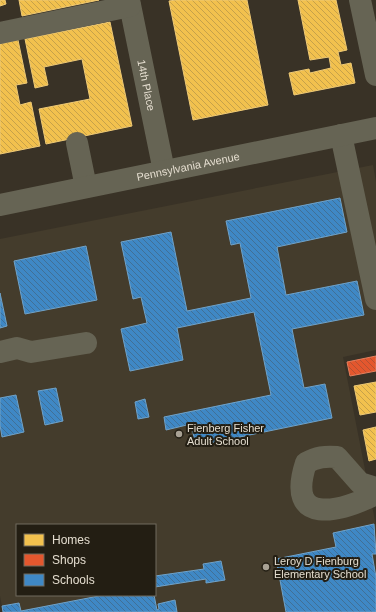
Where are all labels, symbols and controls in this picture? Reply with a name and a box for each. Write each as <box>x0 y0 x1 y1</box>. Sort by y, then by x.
street label: 14th Place <box>135 59 158 112</box>
street label: Pennsylvania Avenue <box>135 150 241 183</box>
place label: Fienberg Fisher Adult School <box>187 422 264 447</box>
marker: Fienberg Fisher Adult School <box>174 429 184 439</box>
legend <box>16 524 156 596</box>
text: Homes <box>52 533 90 547</box>
text: Shops <box>52 553 86 567</box>
place label: Leroy D Fienburg Elementary School <box>274 555 366 580</box>
marker: Leroy D Fienburg Elementary School <box>261 562 271 572</box>
text: Schools <box>52 573 95 587</box>

